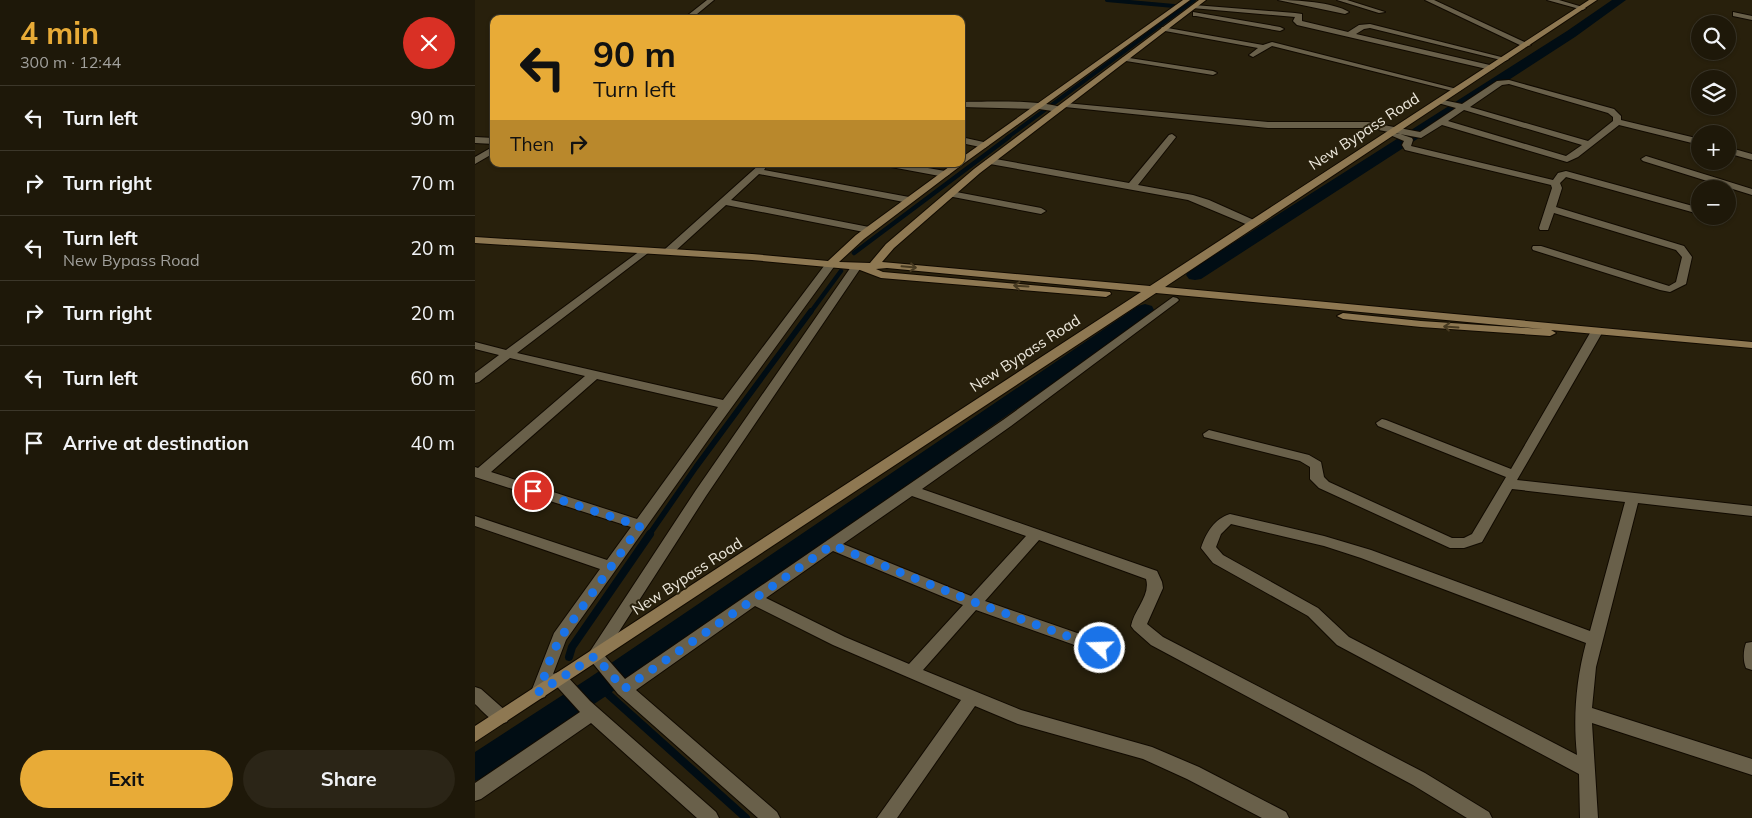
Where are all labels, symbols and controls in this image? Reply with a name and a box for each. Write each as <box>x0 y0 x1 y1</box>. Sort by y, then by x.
text: 4 min <box>20 14 99 52</box>
map controls <box>1691 15 1736 225</box>
button: search <box>1691 15 1736 60</box>
button: close <box>403 17 455 69</box>
text: 90 m <box>593 32 676 76</box>
icon: left <box>510 35 575 100</box>
text: 300 m · 12:44 <box>20 52 121 72</box>
button: layers <box>1691 70 1736 115</box>
text: Turn left <box>593 75 676 103</box>
street label: New Bypass Road <box>1305 88 1423 174</box>
icon: left <box>20 104 48 132</box>
text: Turn left <box>63 106 138 130</box>
text: 90 m <box>411 106 455 130</box>
button: + <box>1691 125 1736 170</box>
icon: right <box>564 130 592 158</box>
text: Then <box>510 132 554 156</box>
icon: right <box>20 169 48 197</box>
text: Turn right <box>63 171 152 195</box>
text: 70 m <box>411 171 455 195</box>
button: − <box>1691 180 1736 225</box>
text: Turn left <box>63 226 138 250</box>
icon: left <box>20 234 48 262</box>
text: 20 m <box>411 236 455 260</box>
text: New Bypass Road <box>63 250 199 270</box>
one-way arrow <box>901 262 917 271</box>
one-way arrow <box>1014 281 1030 291</box>
icon: right <box>20 299 48 327</box>
text: Turn right <box>63 301 152 325</box>
text: 20 m <box>411 301 455 325</box>
street label: New Bypass Road <box>966 310 1084 396</box>
one-way arrow <box>1443 322 1459 331</box>
icon: left <box>20 364 48 392</box>
text: Turn left <box>63 366 138 390</box>
text: 60 m <box>411 366 455 390</box>
icon: arrive <box>20 429 48 457</box>
text: Arrive at destination <box>63 431 249 455</box>
text: 40 m <box>411 431 455 455</box>
pin <box>512 470 554 512</box>
icon: arrive <box>519 477 547 505</box>
street label: New Bypass Road <box>628 533 746 619</box>
position arrow <box>1073 621 1125 673</box>
button: Exit <box>20 750 233 808</box>
button: Share <box>243 750 455 808</box>

